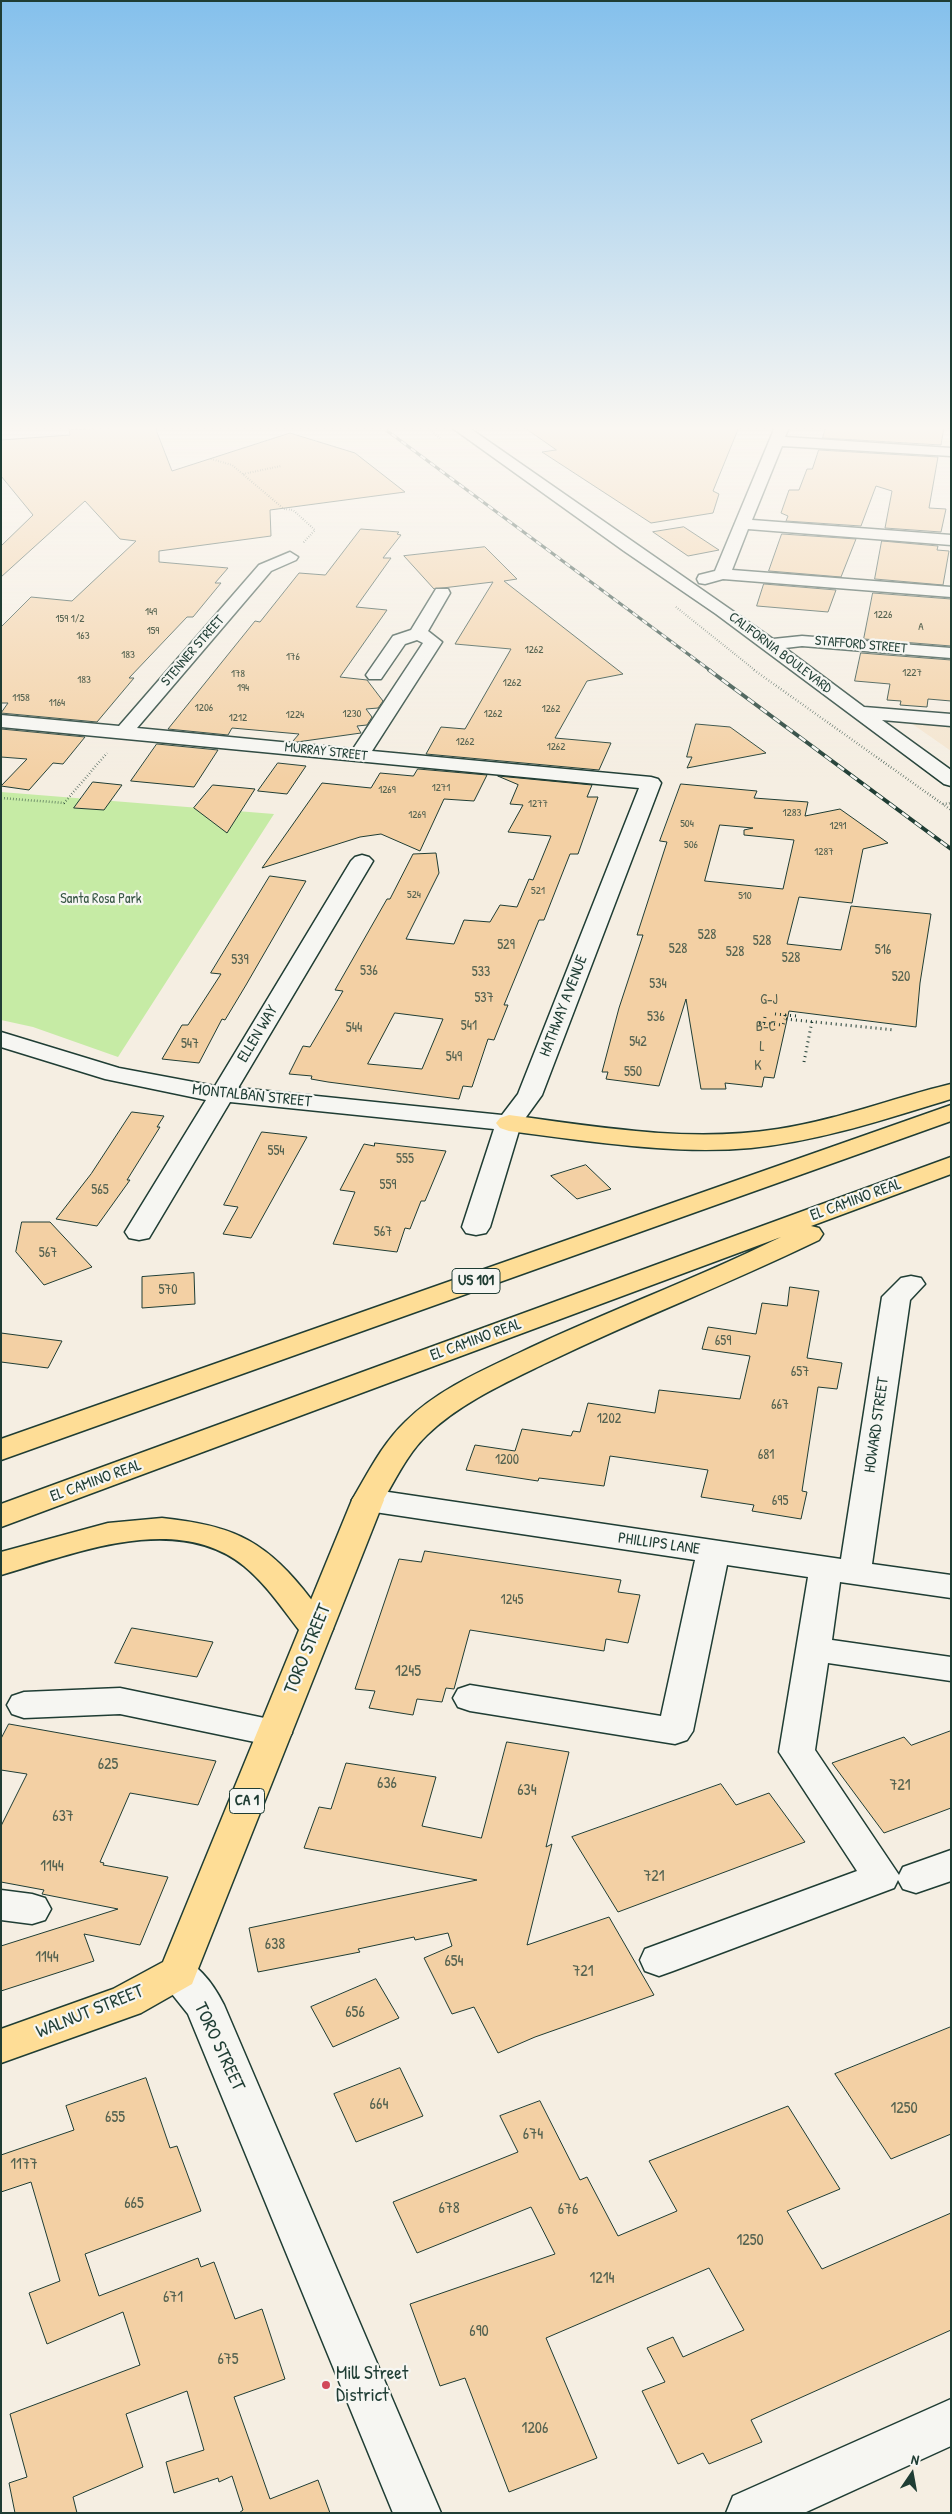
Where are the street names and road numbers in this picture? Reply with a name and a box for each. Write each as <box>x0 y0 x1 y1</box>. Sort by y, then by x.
street label: CALIFORNIA BOULEVARD <box>725 609 835 697</box>
street label: STENNER STREET <box>158 612 228 690</box>
street label: STAFFORD STREET <box>814 633 908 657</box>
street label: MURRAY STREET <box>284 739 368 765</box>
street label: HATHWAY AVENUE <box>536 953 592 1059</box>
street label: ELLEN WAY <box>234 1002 282 1066</box>
street label: MONTALBAN STREET <box>191 1080 313 1112</box>
street label: EL CAMINO REAL <box>808 1175 904 1225</box>
road number: US 101 <box>452 1268 500 1294</box>
street label: EL CAMINO REAL <box>428 1315 524 1365</box>
street label: HOWARD STREET <box>861 1376 893 1474</box>
street label: EL CAMINO REAL <box>48 1456 144 1506</box>
street label: PHILLIPS LANE <box>617 1529 701 1559</box>
street label: TORO STREET <box>280 1601 336 1697</box>
road number: CA 1 <box>230 1788 264 1814</box>
street label: WALNUT STREET <box>33 1980 147 2044</box>
street label: TORO STREET <box>189 1999 249 2095</box>

